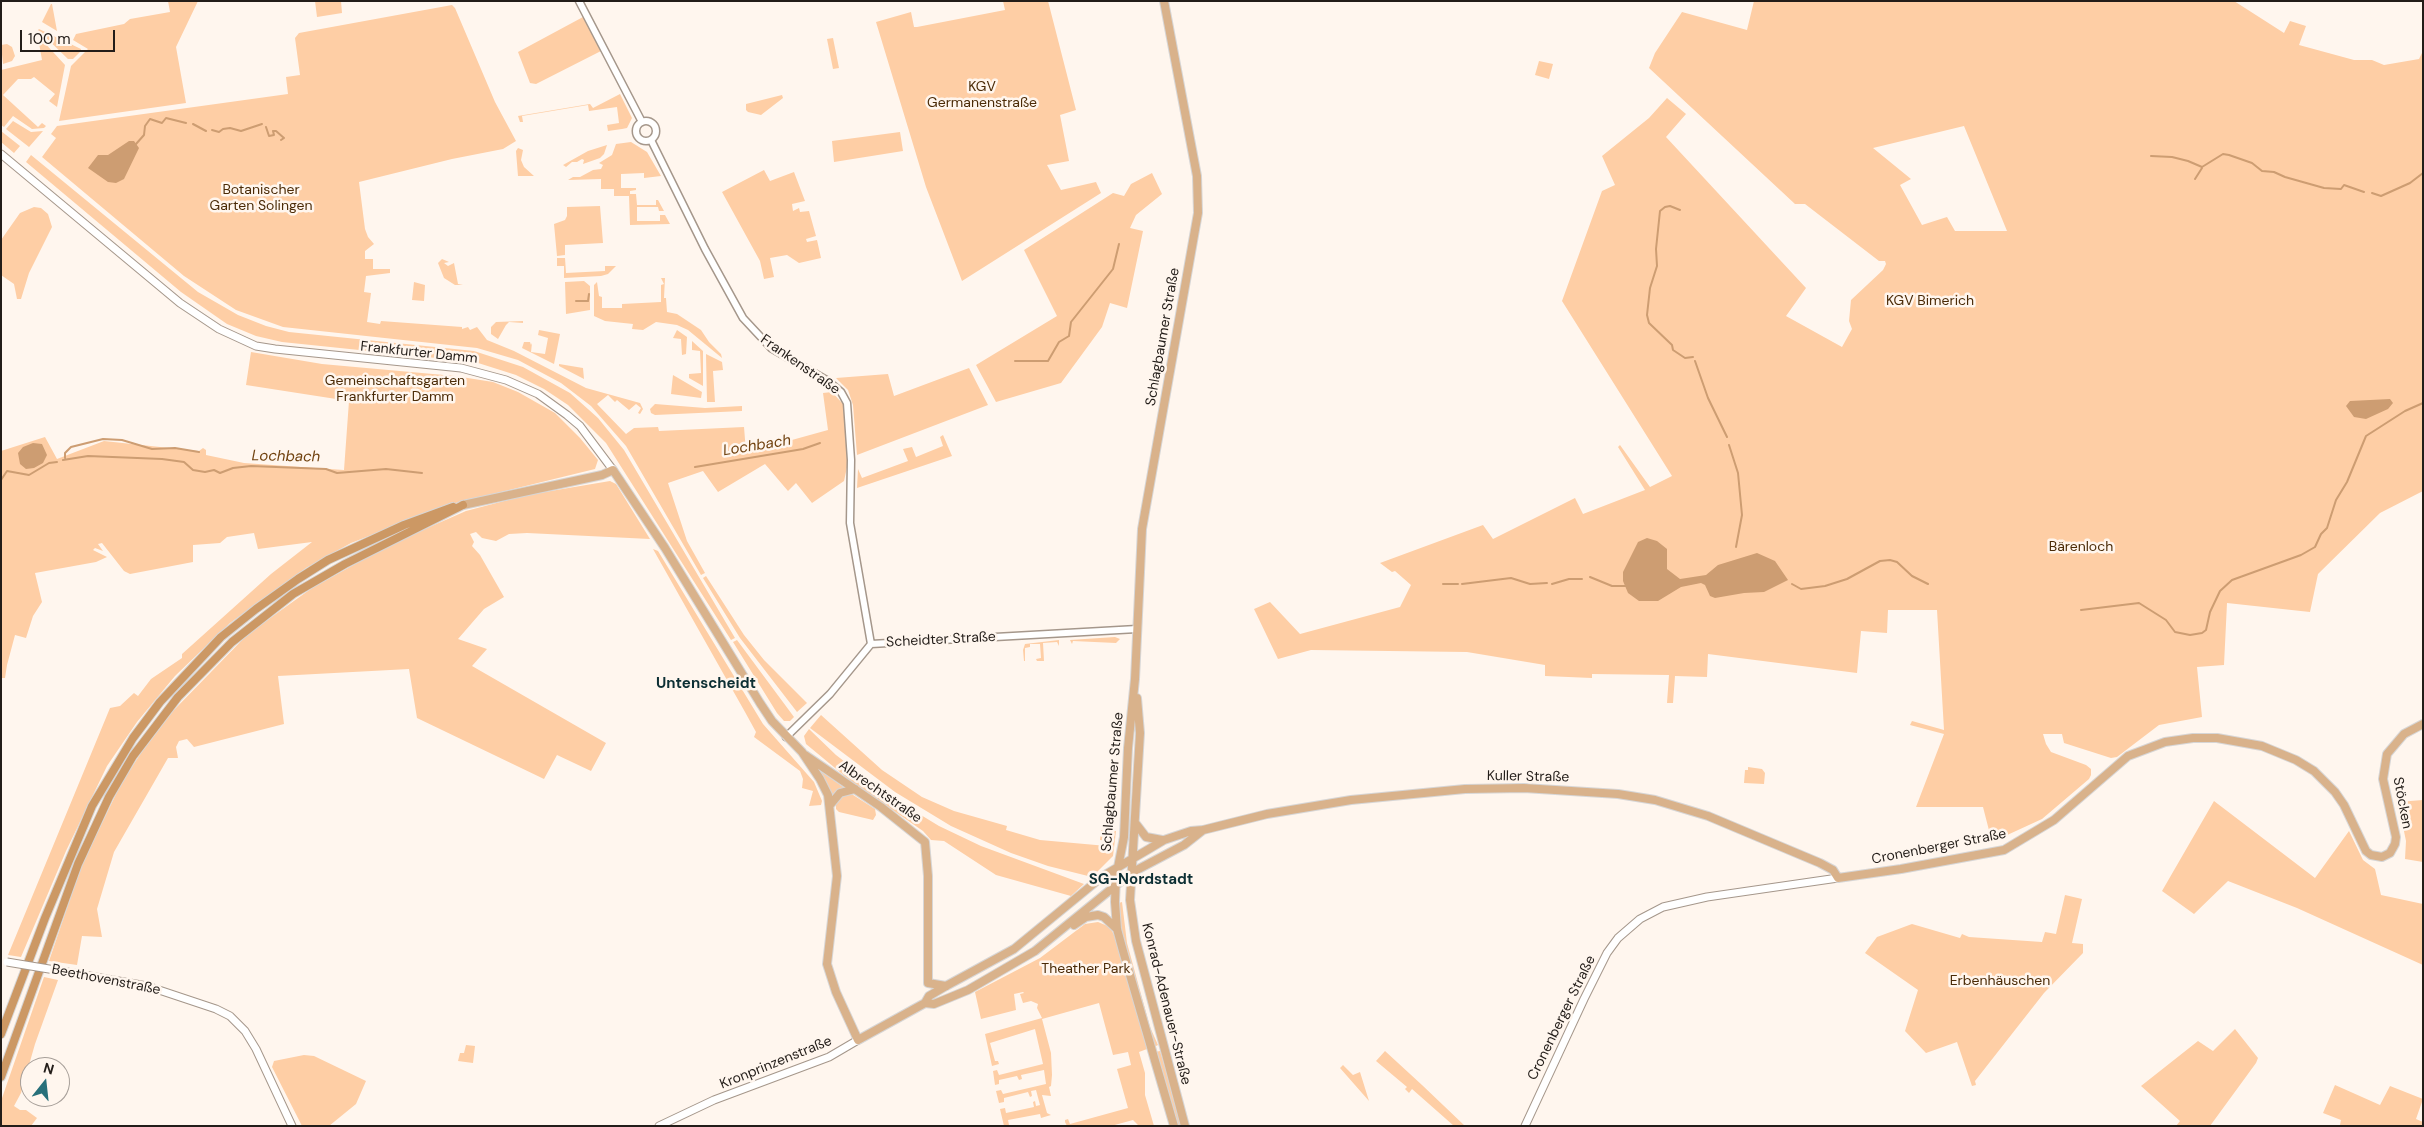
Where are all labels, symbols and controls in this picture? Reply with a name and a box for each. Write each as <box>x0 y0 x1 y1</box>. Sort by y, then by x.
scale bar <box>22 20 118 52</box>
text: 100 m <box>28 29 71 49</box>
park label: KGV Germanenstraße <box>927 79 1037 111</box>
park label: Botanischer Garten Solingen <box>210 182 312 214</box>
street label: Schlagbaumer Straße <box>1143 267 1183 407</box>
park label: KGV Bimerich <box>1886 293 1974 309</box>
street label: Frankenstraße <box>757 331 843 399</box>
street label: Frankfurter Damm <box>360 338 478 368</box>
park label: Gemeinschaftsgarten Frankfurter Damm <box>325 373 465 406</box>
water label: Lochbach <box>722 432 792 460</box>
water label: Lochbach <box>252 447 320 467</box>
park label: Bärenloch <box>2049 539 2113 555</box>
street label: Scheidter Straße <box>886 629 996 651</box>
district label: Untenscheidt <box>656 675 756 693</box>
street label: Schlagbaumer Straße <box>1099 712 1127 852</box>
street label: Albrechtstraße <box>835 757 925 827</box>
street label: Kuller Straße <box>1487 768 1569 786</box>
street label: Stöcken <box>2389 776 2415 830</box>
street label: Cronenberger Straße <box>1870 826 2008 868</box>
district label: SG-Nordstadt <box>1089 871 1193 889</box>
street label: Konrad-Adenauer-Straße <box>1138 921 1194 1087</box>
street label: Cronenberger Straße <box>1524 953 1600 1083</box>
street label: Beethovenstraße <box>50 961 162 999</box>
park label: Theather Park <box>1041 961 1131 977</box>
park label: Erbenhäuschen <box>1950 973 2050 989</box>
street label: Kronprinzenstraße <box>718 1033 834 1093</box>
north arrow <box>20 1057 70 1107</box>
text: N <box>41 1058 56 1079</box>

